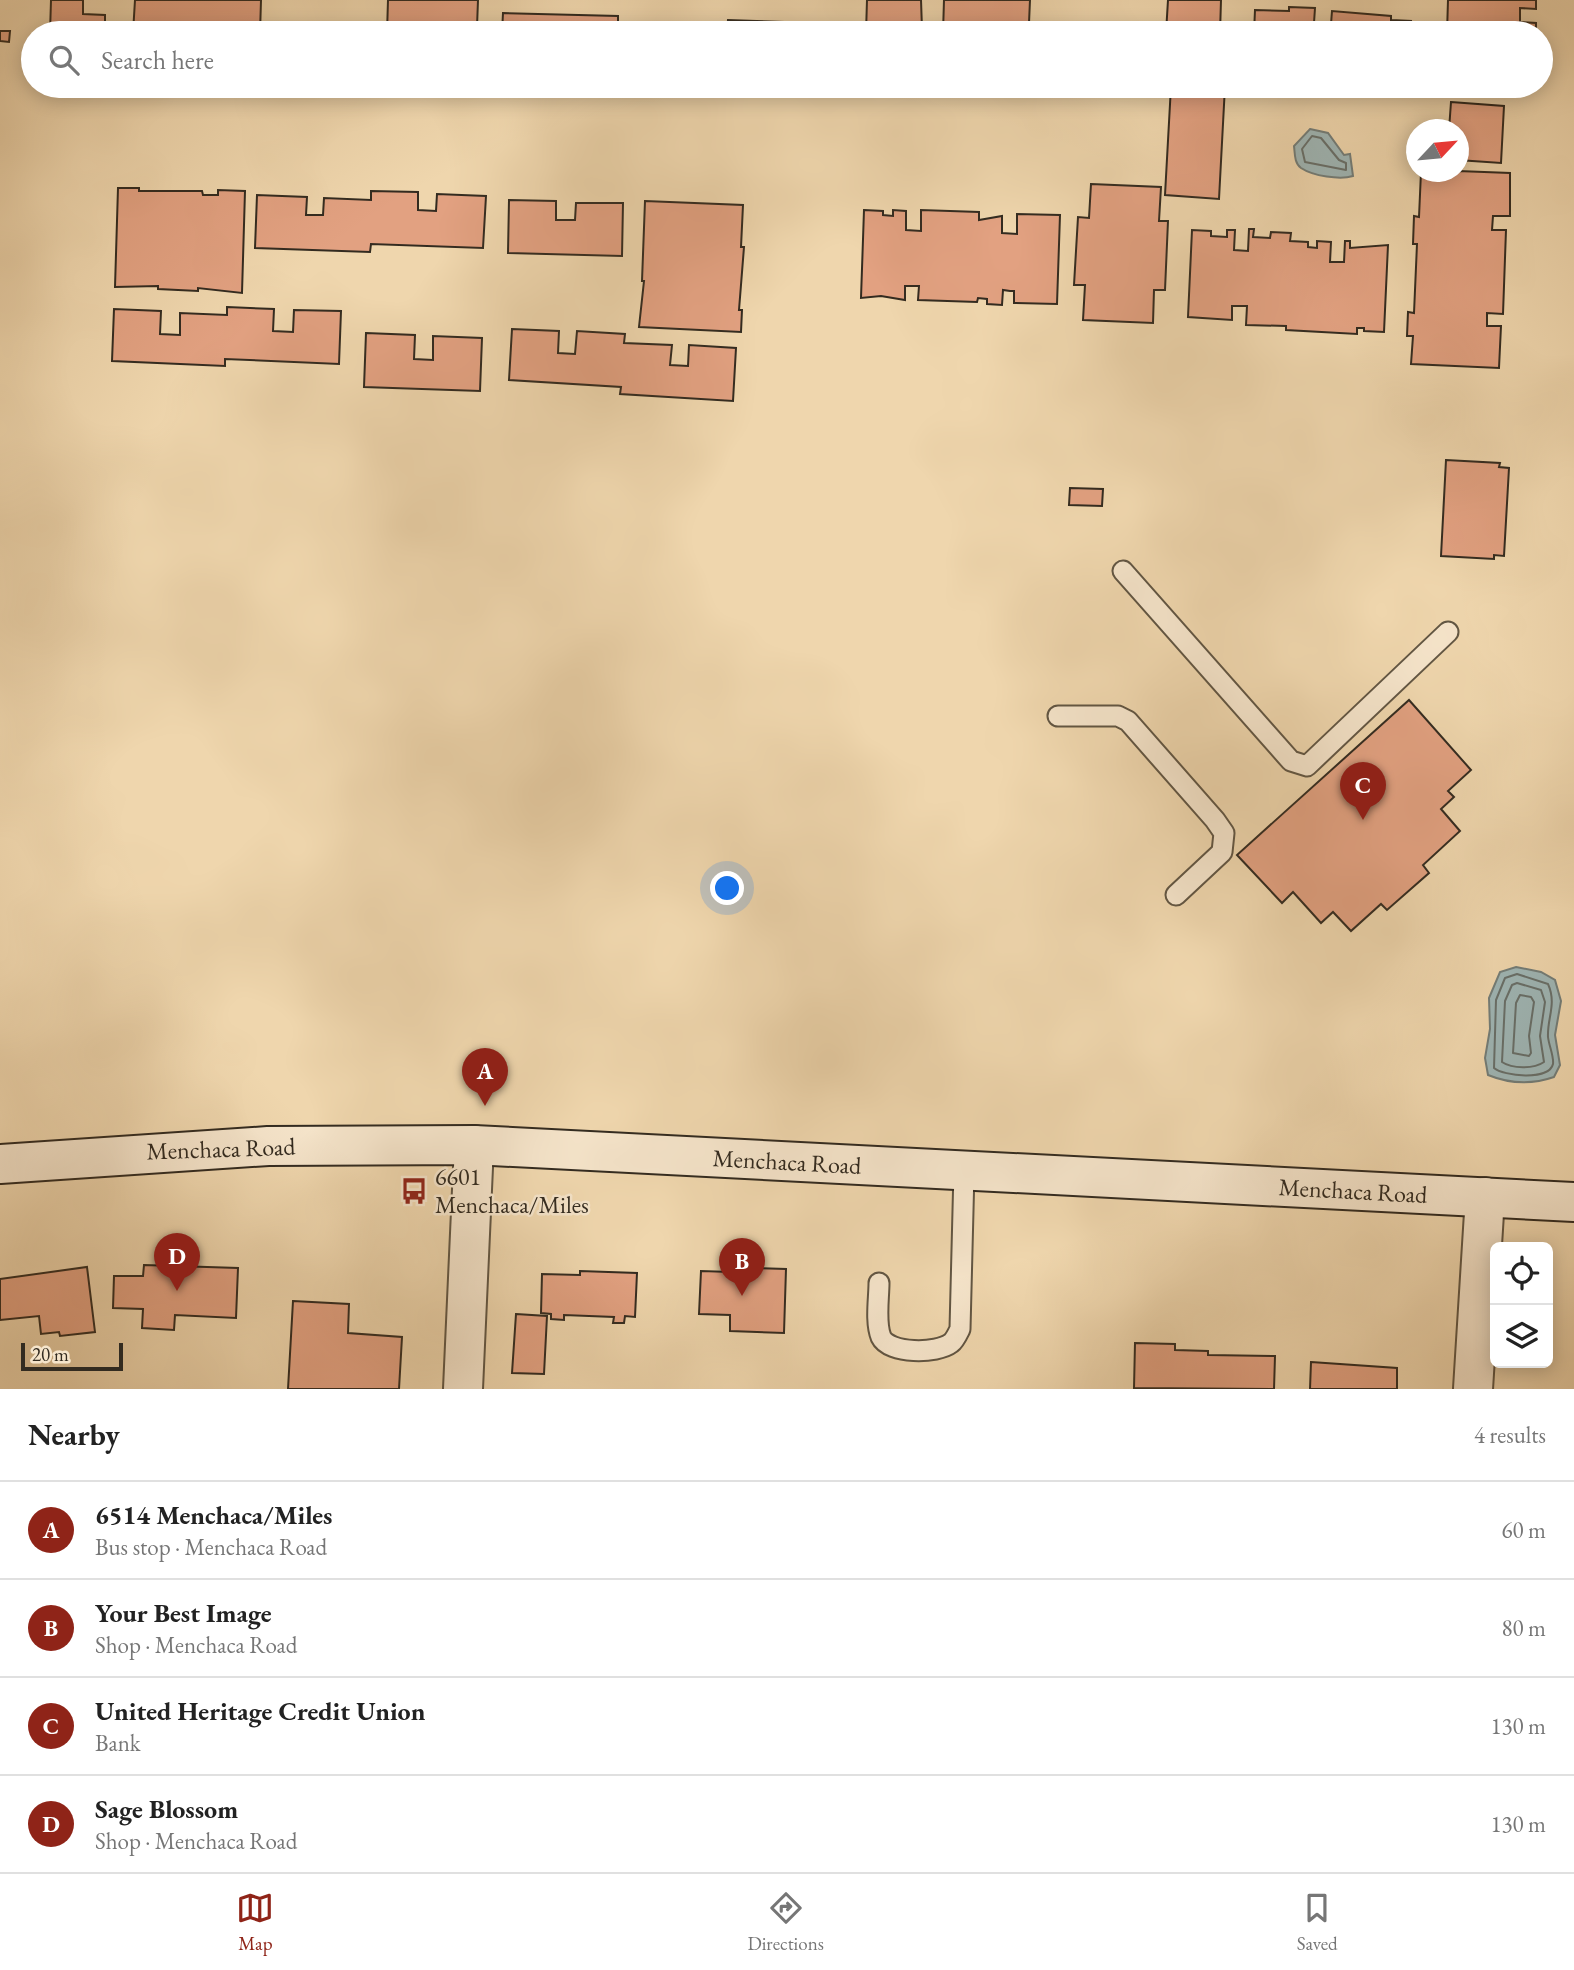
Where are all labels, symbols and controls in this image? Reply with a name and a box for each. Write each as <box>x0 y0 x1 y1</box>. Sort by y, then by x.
search box <box>21 21 1553 98</box>
icon: search <box>45 41 83 79</box>
text: Search here <box>101 43 214 77</box>
north arrow <box>1406 119 1469 182</box>
pin: C <box>1340 762 1386 820</box>
your location <box>710 871 744 905</box>
pin: A <box>462 1048 508 1106</box>
street label: Menchaca Road <box>146 1130 297 1167</box>
street label: Menchaca Road <box>712 1142 863 1181</box>
place label: 6601 Menchaca/Miles <box>435 1161 589 1220</box>
street label: Menchaca Road <box>1278 1171 1429 1210</box>
bus stop icon: 6601 Menchaca/Miles <box>399 1176 429 1206</box>
pin: D <box>154 1233 200 1291</box>
pin: B <box>719 1238 765 1296</box>
map controls <box>1490 1242 1553 1368</box>
button: locate <box>1490 1242 1553 1305</box>
button: layers <box>1490 1305 1553 1368</box>
scale bar <box>21 1340 122 1372</box>
text: 20 m <box>32 1342 69 1367</box>
text: Nearby <box>28 1415 120 1454</box>
text: 4 results <box>1474 1420 1546 1450</box>
text: 6514 Menchaca/Miles <box>95 1498 332 1532</box>
text: A <box>43 1515 59 1545</box>
text: 60 m <box>1501 1515 1546 1545</box>
text: Bus stop · Menchaca Road <box>95 1532 327 1562</box>
text: Your Best Image <box>95 1596 272 1630</box>
text: B <box>44 1613 58 1643</box>
text: 80 m <box>1501 1613 1546 1643</box>
text: Shop · Menchaca Road <box>95 1630 297 1660</box>
text: United Heritage Credit Union <box>95 1694 425 1728</box>
text: C <box>43 1711 59 1741</box>
text: 130 m <box>1490 1711 1546 1741</box>
text: Bank <box>95 1728 141 1758</box>
text: Sage Blossom <box>95 1792 238 1826</box>
text: D <box>42 1809 60 1839</box>
text: 130 m <box>1490 1809 1546 1839</box>
text: Shop · Menchaca Road <box>95 1826 297 1856</box>
tab: Map <box>236 1889 274 1956</box>
tab: Directions <box>747 1889 824 1956</box>
tab: Saved <box>1297 1889 1338 1956</box>

